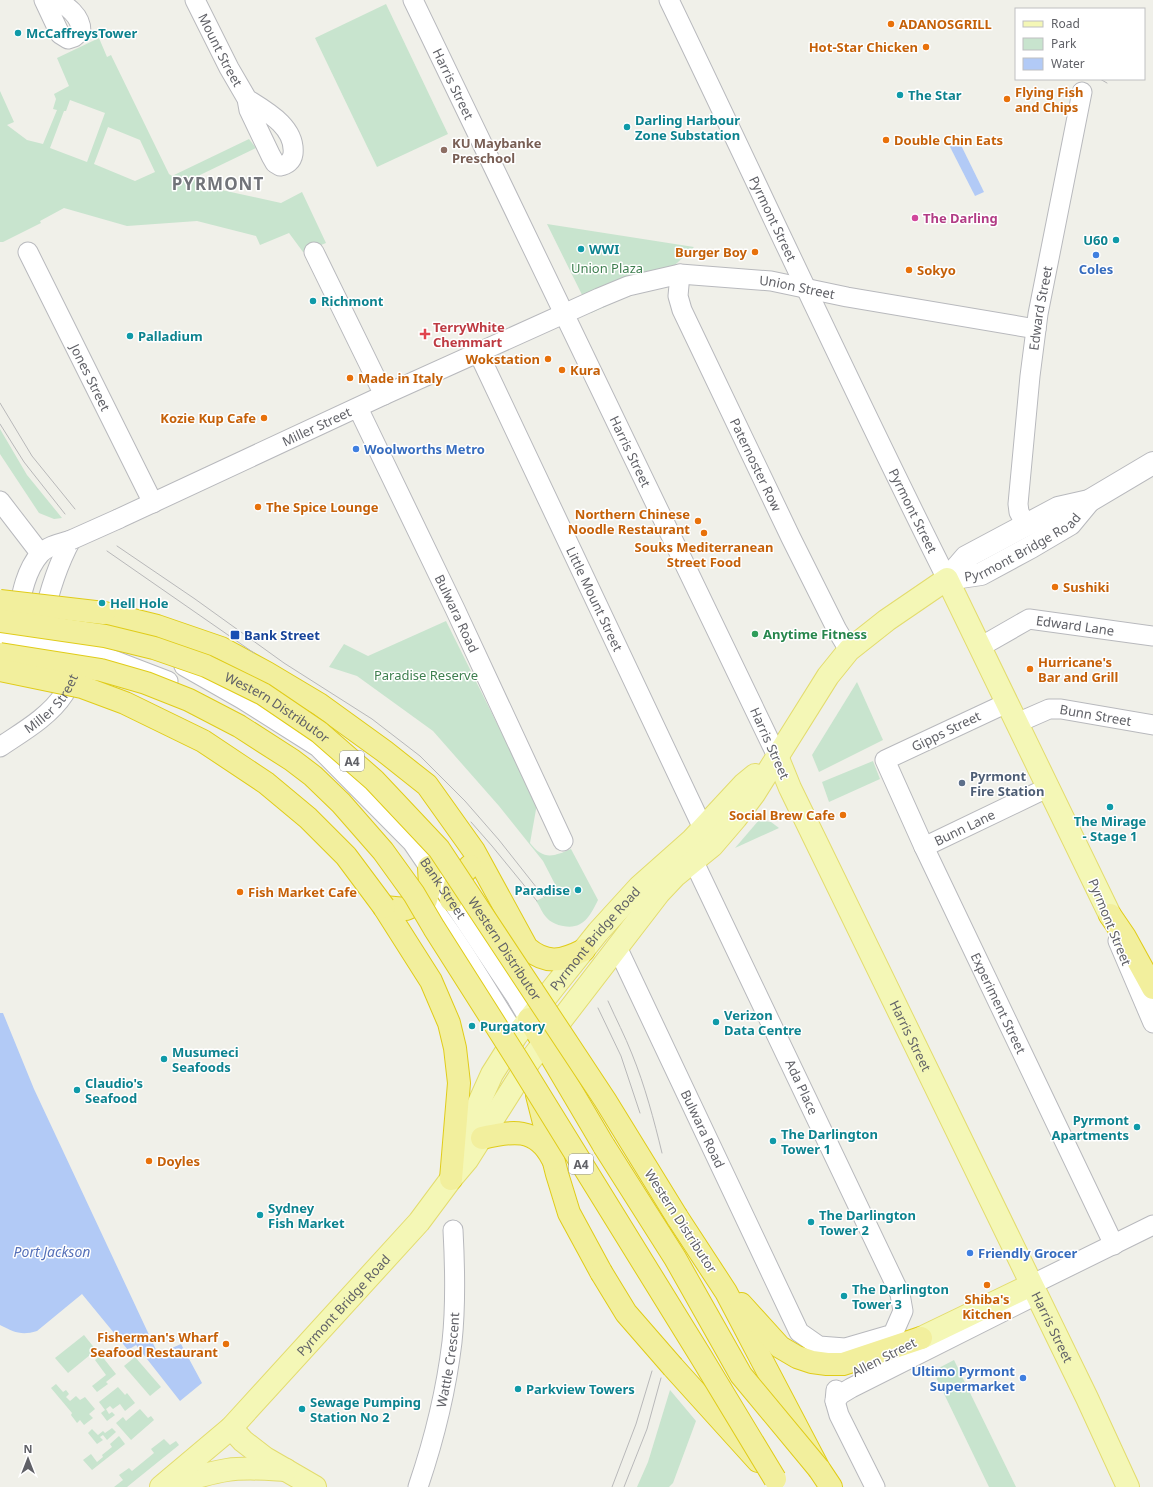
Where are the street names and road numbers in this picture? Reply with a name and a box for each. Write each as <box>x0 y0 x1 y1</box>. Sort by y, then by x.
street label: Mount Street <box>194 10 247 90</box>
street label: Harris Street <box>429 45 478 123</box>
street label: Pyrmont Street <box>745 173 801 264</box>
street label: Edward Street <box>1024 264 1056 352</box>
street label: Union Street <box>759 271 837 303</box>
street label: Jones Street <box>65 339 115 414</box>
street label: Miller Street <box>279 402 354 450</box>
street label: Harris Street <box>606 413 655 490</box>
street label: Paternoster Row <box>726 415 786 515</box>
street label: Pyrmont Street <box>885 465 942 556</box>
street label: Pyrmont Bridge Road <box>963 509 1085 585</box>
street label: Little Mount Street <box>562 544 627 654</box>
street label: Bulwara Road <box>431 571 483 655</box>
street label: Edward Lane <box>1035 611 1115 640</box>
street label: Western Distributor <box>222 668 334 747</box>
street label: Miller Street <box>20 671 82 737</box>
street label: Bunn Street <box>1058 700 1133 730</box>
street label: Harris Street <box>746 704 794 782</box>
street label: Gipps Street <box>908 706 984 755</box>
road number: A4 <box>340 751 364 771</box>
street label: Bunn Lane <box>931 805 998 850</box>
street label: Bank Street <box>416 854 471 923</box>
street label: Pyrmont Street <box>1084 876 1136 968</box>
street label: Pyrmont Bridge Road <box>546 883 644 994</box>
street label: Western Distributor <box>464 893 546 1005</box>
street label: Experiment Street <box>967 950 1031 1057</box>
street label: Harris Street <box>886 997 936 1074</box>
street label: Ada Place <box>781 1056 823 1118</box>
street label: Bulwara Road <box>677 1087 729 1171</box>
road number: A4 <box>569 1154 593 1174</box>
street label: Western Distributor <box>641 1166 722 1277</box>
street label: Pyrmont Bridge Road <box>292 1251 394 1360</box>
street label: Harris Street <box>1027 1288 1077 1366</box>
street label: Wattle Crescent <box>432 1312 463 1409</box>
street label: Allen Street <box>849 1333 920 1381</box>

